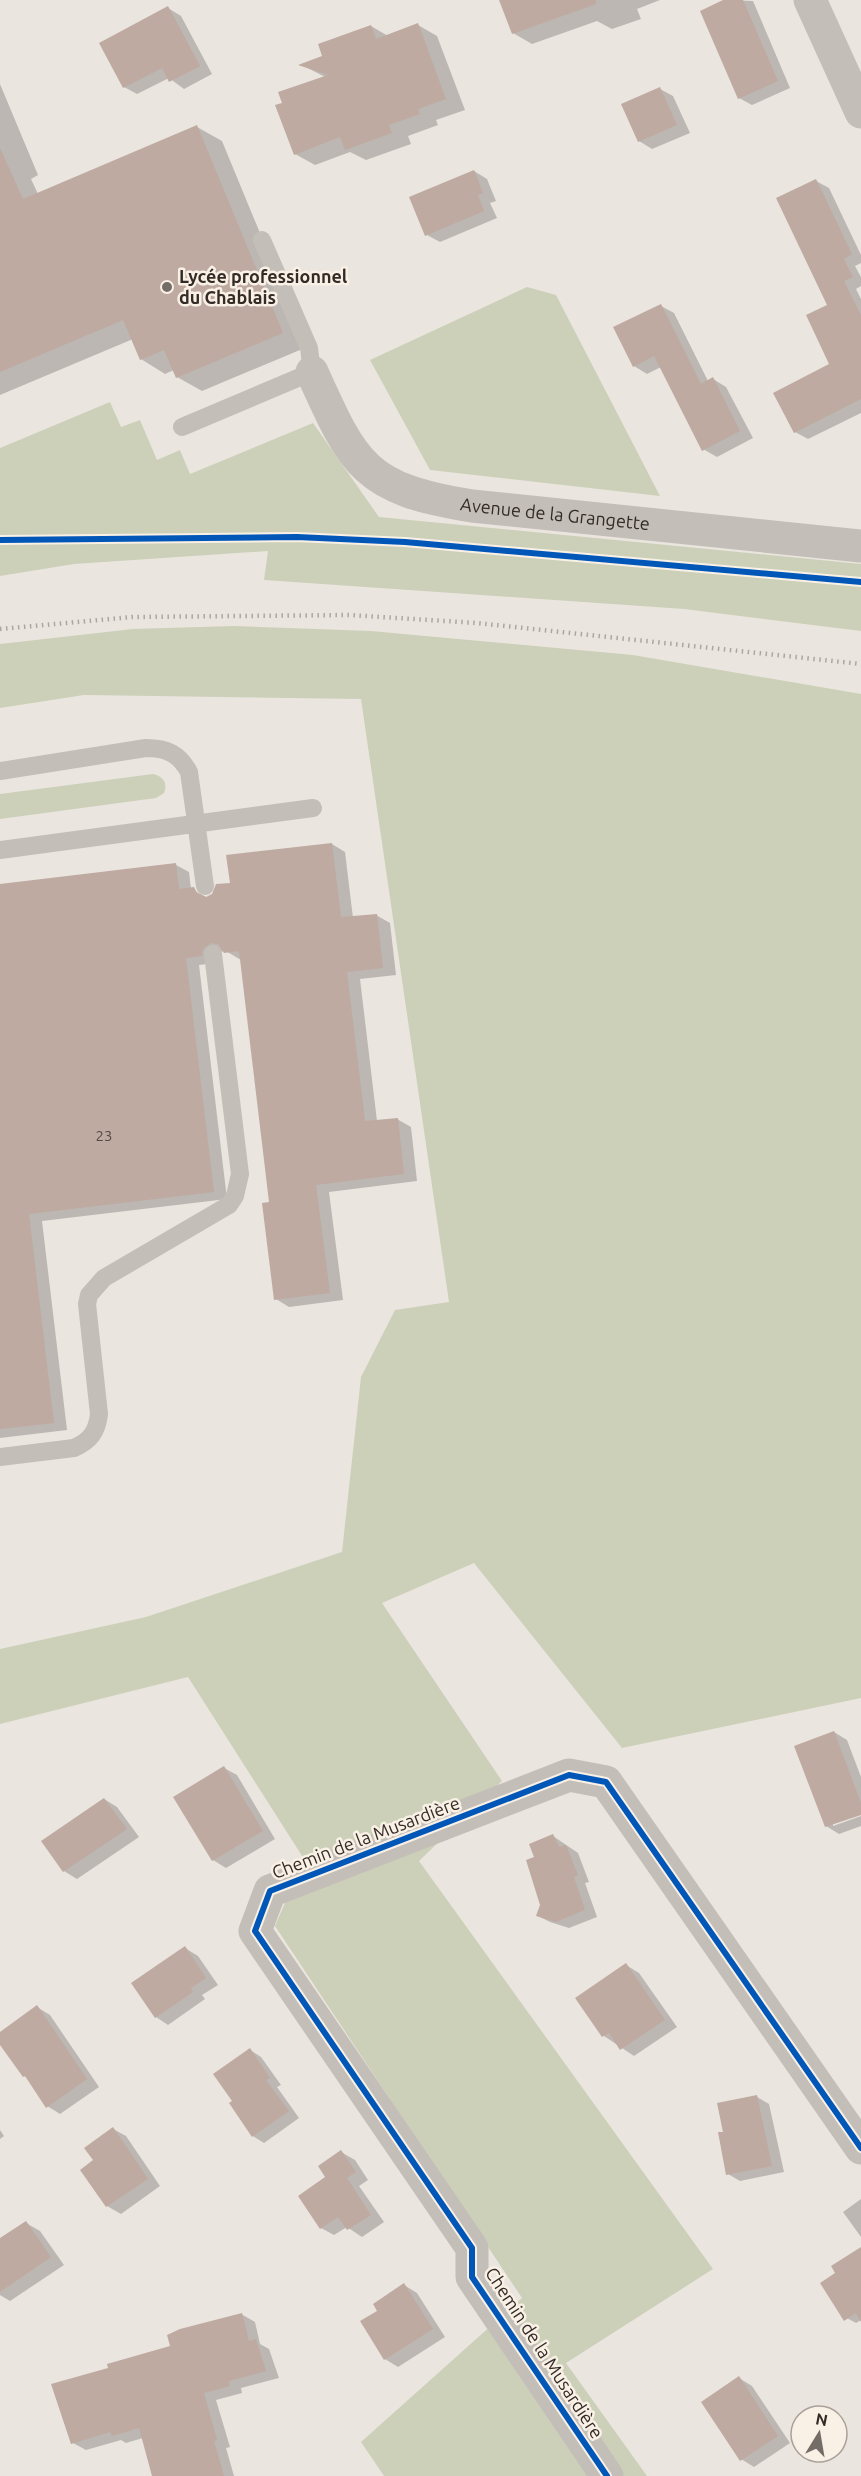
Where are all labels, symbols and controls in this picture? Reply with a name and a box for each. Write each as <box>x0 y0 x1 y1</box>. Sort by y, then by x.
place label: Lycée professionnel du Chablais <box>179 266 348 307</box>
marker: Lycée professionnel du Chablais <box>160 280 174 294</box>
street label: Avenue de la Grangette <box>459 493 651 533</box>
house number: 23 <box>96 1127 112 1144</box>
street label: Chemin de la Musardière <box>269 1792 462 1882</box>
street label: Chemin de la Musardière <box>482 2263 608 2442</box>
north arrow <box>789 2404 849 2464</box>
text: N <box>814 2409 829 2429</box>

